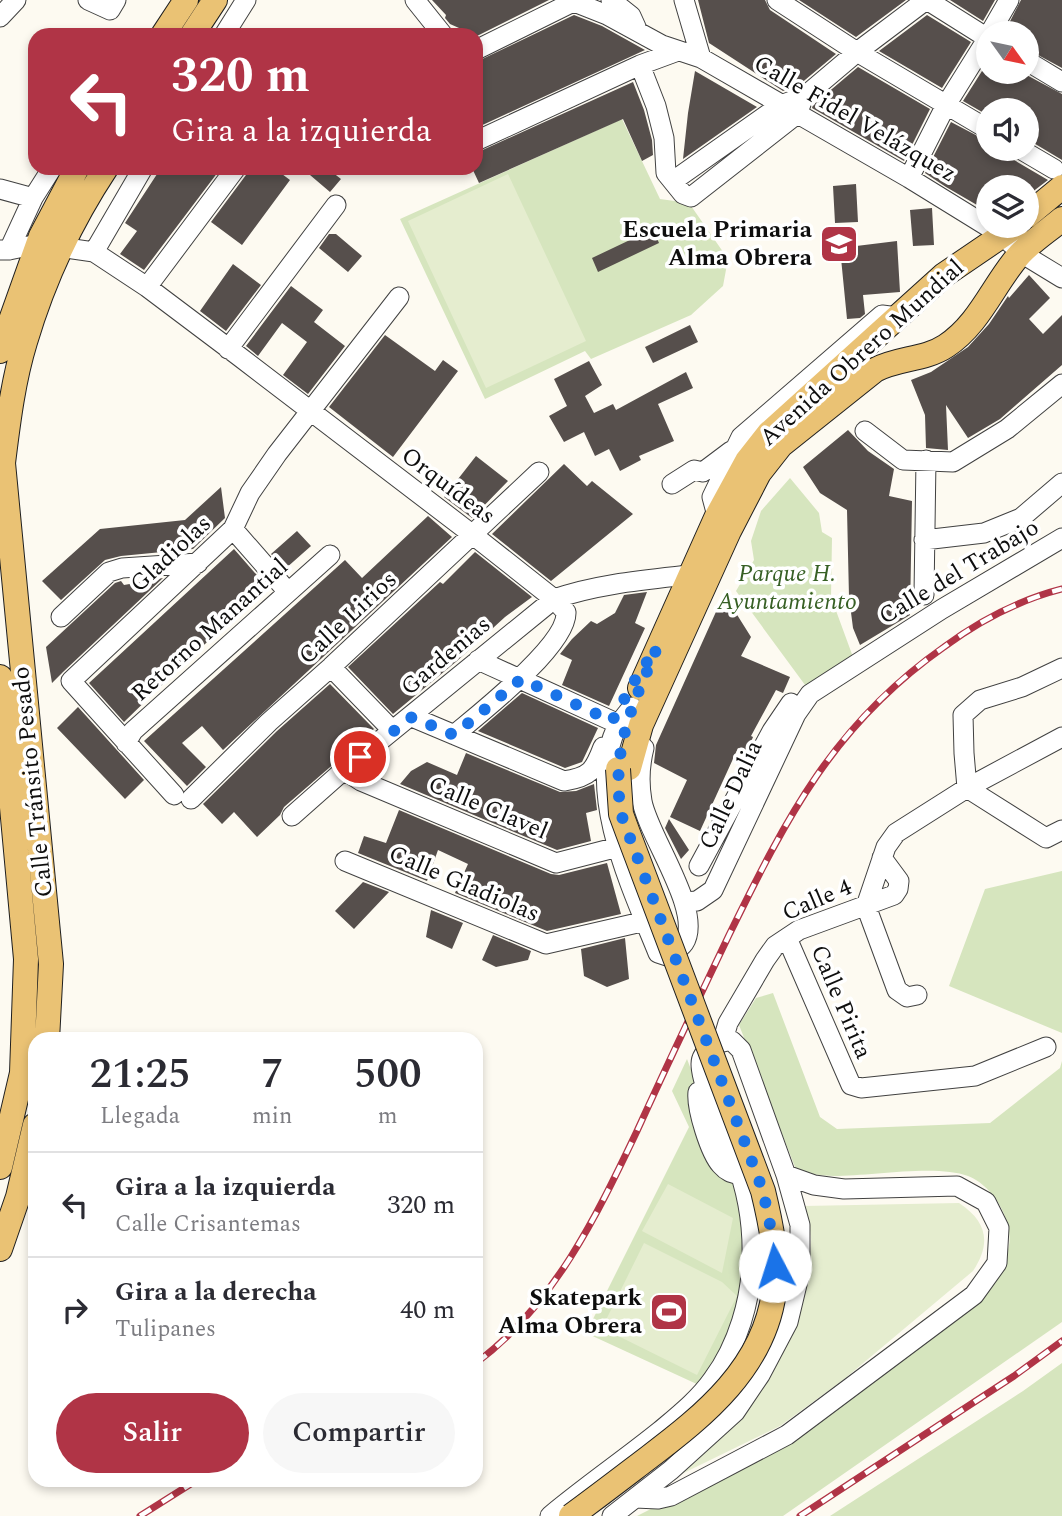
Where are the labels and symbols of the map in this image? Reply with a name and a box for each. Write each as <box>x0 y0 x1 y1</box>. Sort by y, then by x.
north arrow <box>976 21 1040 84</box>
street label: Calle Fidel Velázquez <box>747 46 963 192</box>
place label: Escuela Primaria Alma Obrera <box>622 212 813 276</box>
school or university icon: Escuela Primaria Alma Obrera <box>818 223 860 265</box>
street label: Avenida Obrero Mundial <box>751 251 973 455</box>
street label: Orquídeas <box>393 438 503 534</box>
street label: Gladiolas <box>122 507 220 601</box>
street label: Calle del Trabajo <box>872 510 1046 634</box>
street label: Retorno Manantial <box>123 550 297 710</box>
park label: Parque H. Ayuntamiento <box>716 556 857 620</box>
street label: Calle Lirios <box>290 563 406 673</box>
street label: Gardenias <box>393 607 499 705</box>
street label: Calle Tránsito Pesado <box>3 665 63 899</box>
pin <box>330 727 390 787</box>
street label: Calle Dalia <box>690 734 772 856</box>
street label: Calle Clavel <box>422 767 554 849</box>
street label: Calle Gladiolas <box>383 836 545 932</box>
street label: Calle 4 <box>776 869 858 931</box>
street label: Calle Pirita <box>801 939 881 1065</box>
position arrow <box>738 1229 812 1303</box>
place label: Skatepark Alma Obrera <box>498 1280 643 1344</box>
sports icon: Skatepark Alma Obrera <box>648 1291 690 1333</box>

